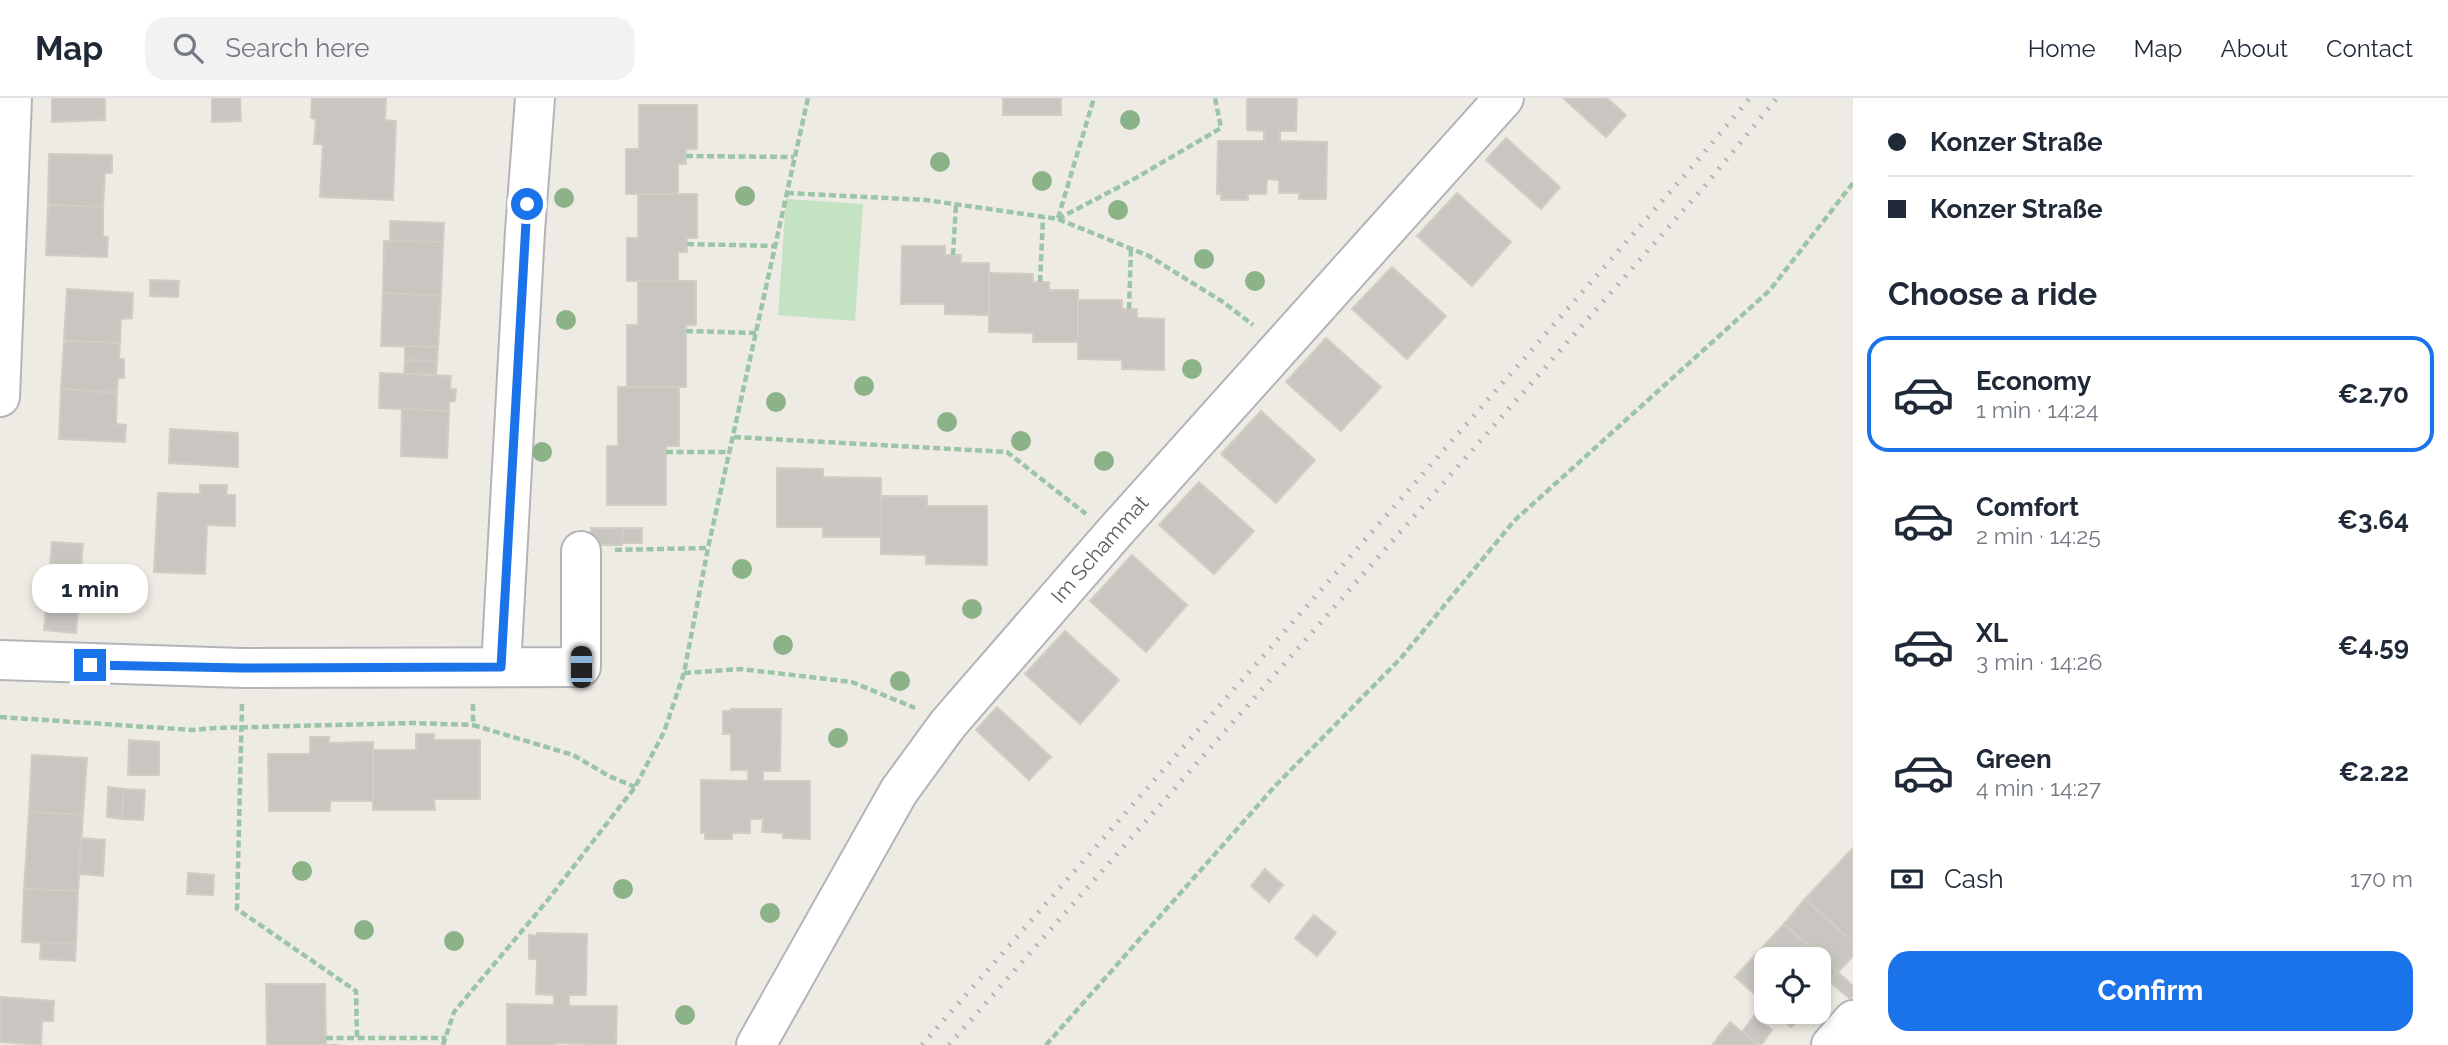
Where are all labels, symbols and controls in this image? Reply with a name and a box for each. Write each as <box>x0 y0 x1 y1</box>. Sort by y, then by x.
search box <box>145 17 635 80</box>
text: Map <box>35 29 103 68</box>
icon: search <box>169 29 207 67</box>
text: Search here <box>225 33 370 63</box>
text: Home <box>2028 34 2096 63</box>
text: Map <box>2134 34 2182 63</box>
text: About <box>2220 34 2288 63</box>
text: Contact <box>2326 34 2413 63</box>
text: Konzer Straße <box>1930 127 2102 157</box>
route start <box>511 188 543 220</box>
text: Konzer Straße <box>1930 194 2102 224</box>
text: Choose a ride <box>1888 275 2097 312</box>
icon: car <box>1892 363 1955 426</box>
text: Economy <box>1976 366 2091 396</box>
text: €2.70 <box>2338 379 2409 409</box>
text: 1 min · 14:24 <box>1976 396 2099 423</box>
icon: car <box>1892 489 1955 552</box>
street label: Im Schammat <box>1046 490 1154 608</box>
text: Comfort <box>1976 492 2079 522</box>
text: €3.64 <box>2337 505 2409 535</box>
text: 2 min · 14:25 <box>1976 522 2101 549</box>
callout: 1 min <box>32 564 148 612</box>
text: 1 min <box>61 575 119 602</box>
icon: car <box>1892 615 1955 678</box>
text: XL <box>1976 618 2008 648</box>
text: €4.59 <box>2338 631 2409 661</box>
car <box>571 646 592 688</box>
text: 3 min · 14:26 <box>1976 648 2102 675</box>
route end <box>74 649 106 681</box>
icon: car <box>1892 741 1955 804</box>
text: Green <box>1976 744 2052 774</box>
text: €2.22 <box>2338 757 2409 787</box>
text: 4 min · 14:27 <box>1976 774 2101 801</box>
icon: cash <box>1888 860 1926 898</box>
text: Cash <box>1944 864 2004 894</box>
text: 170 m <box>2350 865 2413 892</box>
map controls <box>1754 947 1831 1024</box>
button: locate <box>1754 947 1831 1024</box>
button: Confirm <box>1888 951 2413 1031</box>

